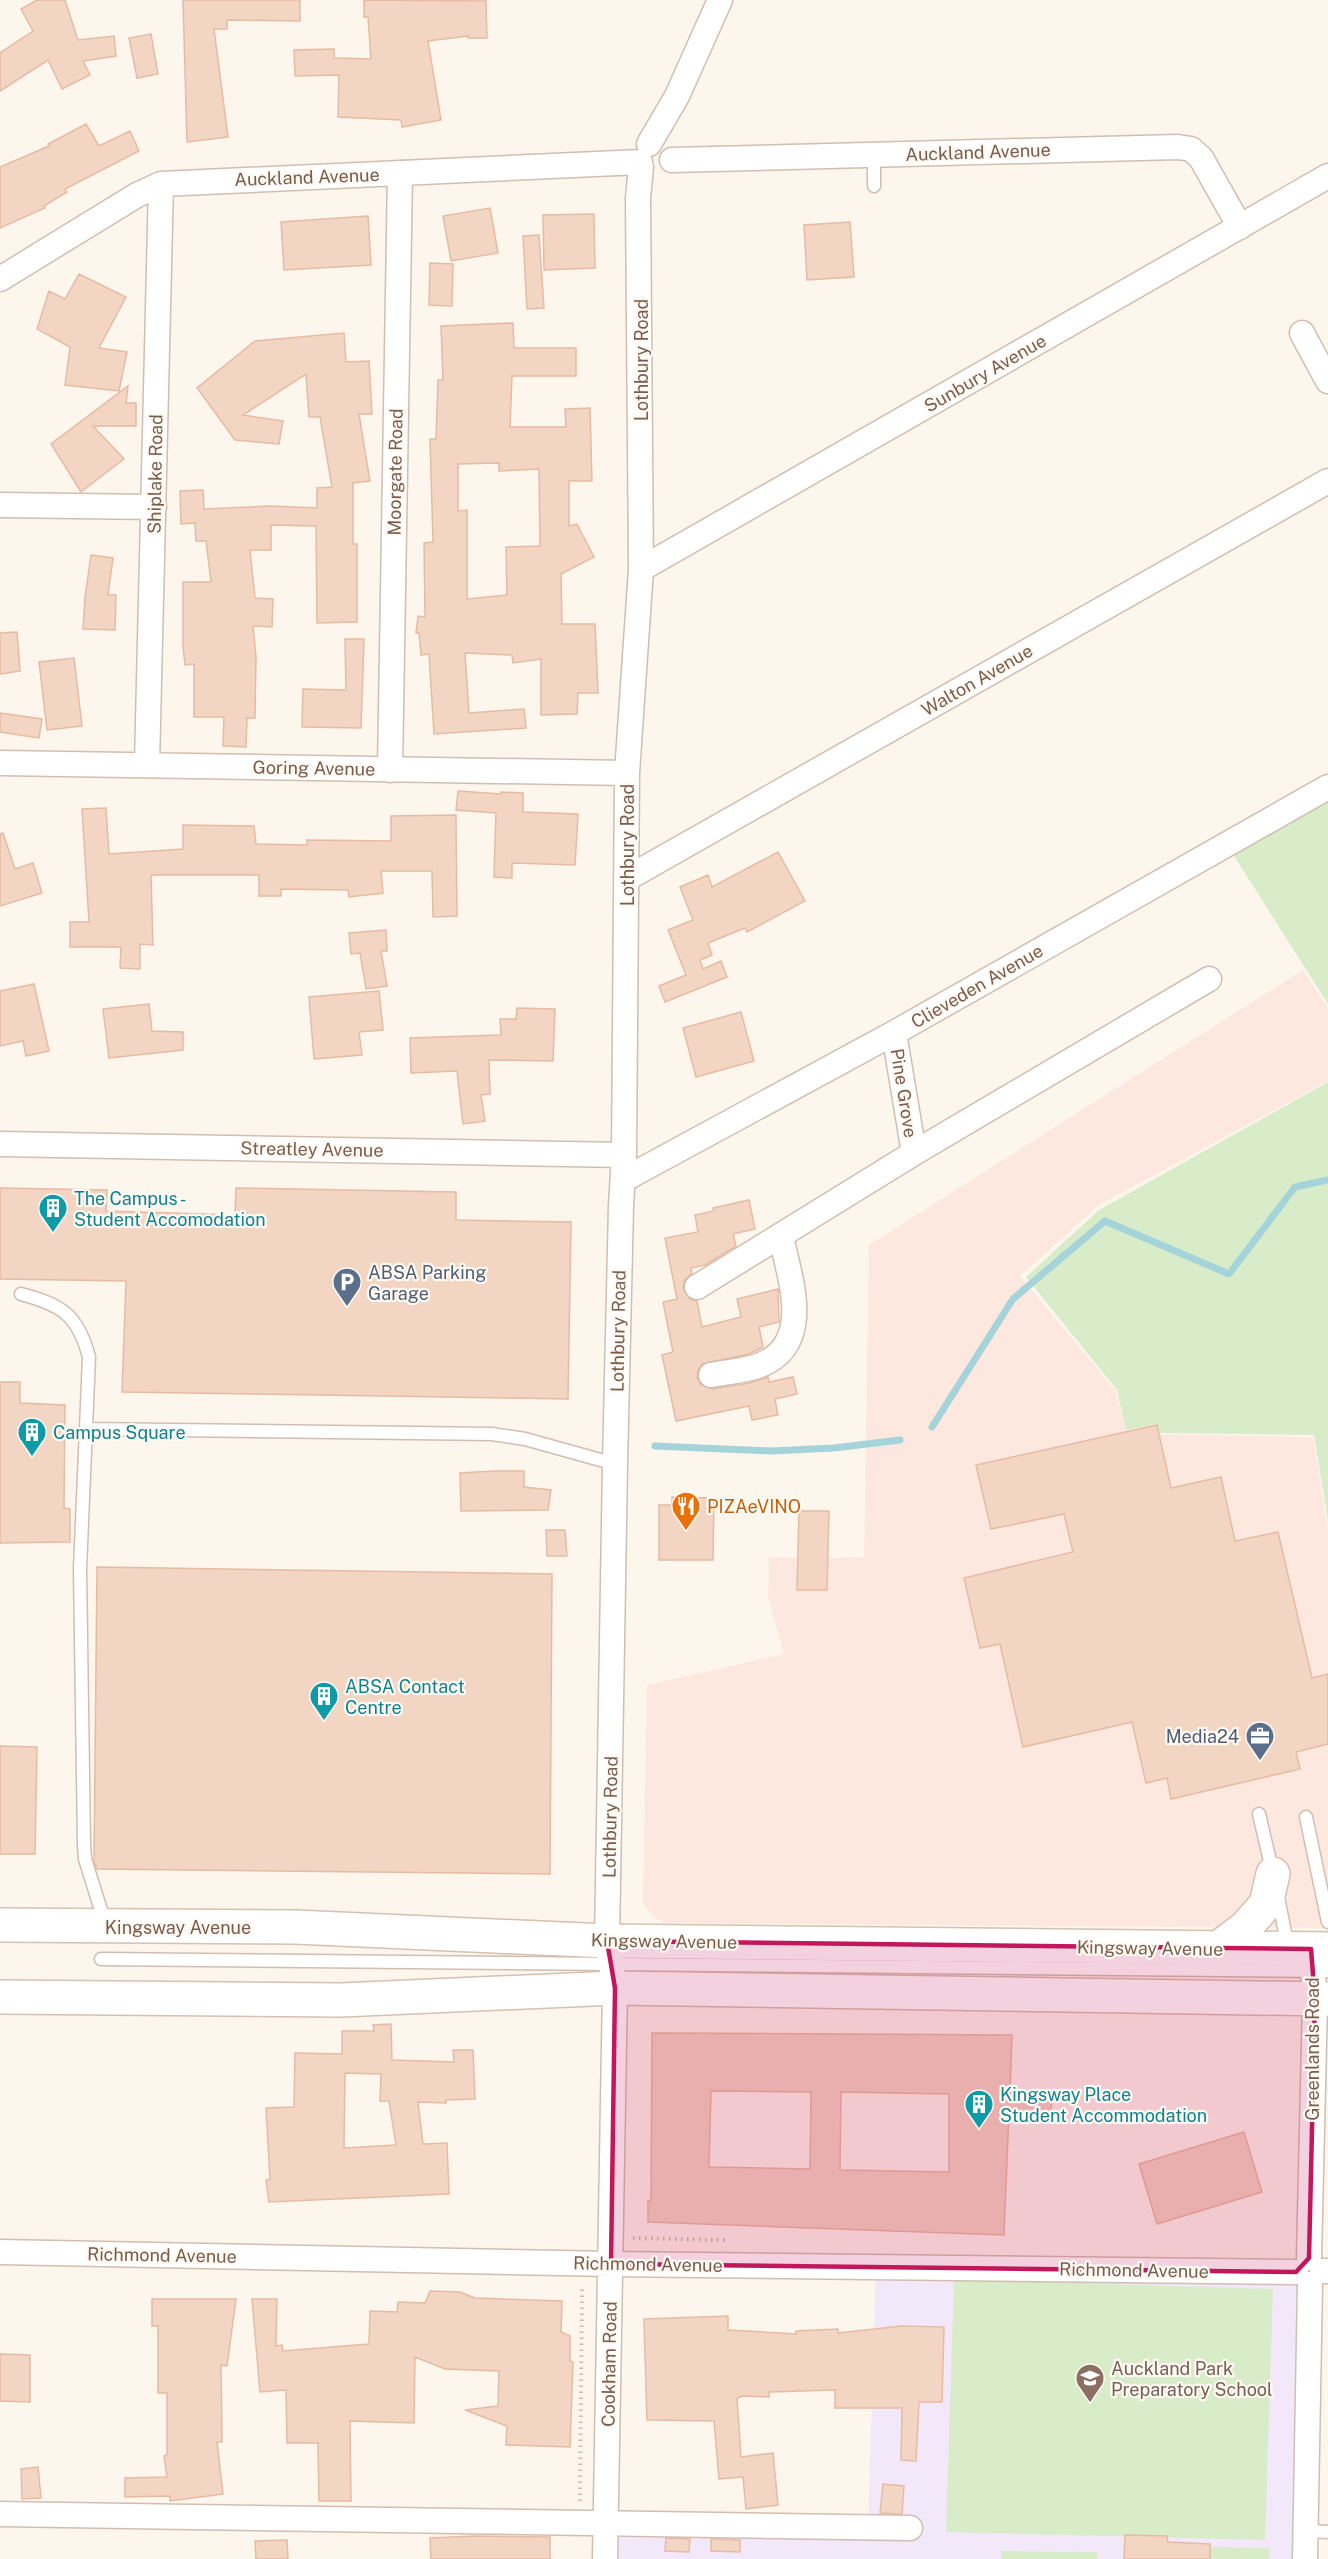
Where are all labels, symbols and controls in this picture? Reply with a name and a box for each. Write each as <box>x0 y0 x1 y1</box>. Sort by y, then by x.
street label: Auckland Avenue <box>905 139 1051 165</box>
street label: Auckland Avenue <box>234 164 380 190</box>
street label: Lothbury Road <box>631 299 652 421</box>
street label: Sunbury Avenue <box>920 330 1050 416</box>
street label: Moorgate Road <box>383 408 407 536</box>
street label: Shiplake Road <box>143 414 167 534</box>
street label: Walton Avenue <box>918 640 1036 720</box>
street label: Goring Avenue <box>252 756 376 780</box>
street label: Lothbury Road <box>617 784 638 906</box>
street label: Clieveden Avenue <box>907 940 1047 1032</box>
street label: Pine Grove <box>887 1047 921 1139</box>
street label: Streatley Avenue <box>240 1137 384 1161</box>
place label: The Campus - Student Accomodation <box>74 1188 266 1230</box>
building icon: The Campus - Student Accomodation <box>37 1192 69 1234</box>
place label: ABSA Parking Garage <box>368 1262 486 1304</box>
parking icon: ABSA Parking Garage <box>331 1266 363 1308</box>
street label: Lothbury Road <box>606 1270 630 1392</box>
building icon: Campus Square <box>16 1416 48 1458</box>
place label: Campus Square <box>53 1422 186 1443</box>
restaurant icon: PIZAeVINO <box>670 1490 702 1532</box>
place label: PIZAeVINO <box>707 1496 801 1517</box>
place label: ABSA Contact Centre <box>345 1676 465 1718</box>
building icon: ABSA Contact Centre <box>308 1680 340 1722</box>
office icon: Media24 <box>1244 1720 1276 1762</box>
place label: Media24 <box>1166 1726 1239 1747</box>
street label: Lothbury Road <box>598 1756 622 1878</box>
street label: Kingsway Avenue <box>105 1917 251 1938</box>
street label: Kingsway Avenue <box>591 1929 737 1953</box>
street label: Kingsway Avenue <box>1077 1936 1223 1960</box>
street label: Greenlands Road <box>1302 1977 1323 2121</box>
place label: Kingsway Place Student Accommodation <box>1000 2084 1207 2126</box>
building icon: Kingsway Place Student Accommodation <box>963 2088 995 2130</box>
street label: Richmond Avenue <box>87 2243 237 2267</box>
street label: Richmond Avenue <box>573 2252 723 2276</box>
street label: Richmond Avenue <box>1059 2258 1209 2282</box>
street label: Cookham Road <box>597 2301 621 2427</box>
place label: Auckland Park Preparatory School <box>1111 2358 1272 2400</box>
school or university icon: Auckland Park Preparatory School <box>1074 2362 1106 2404</box>

